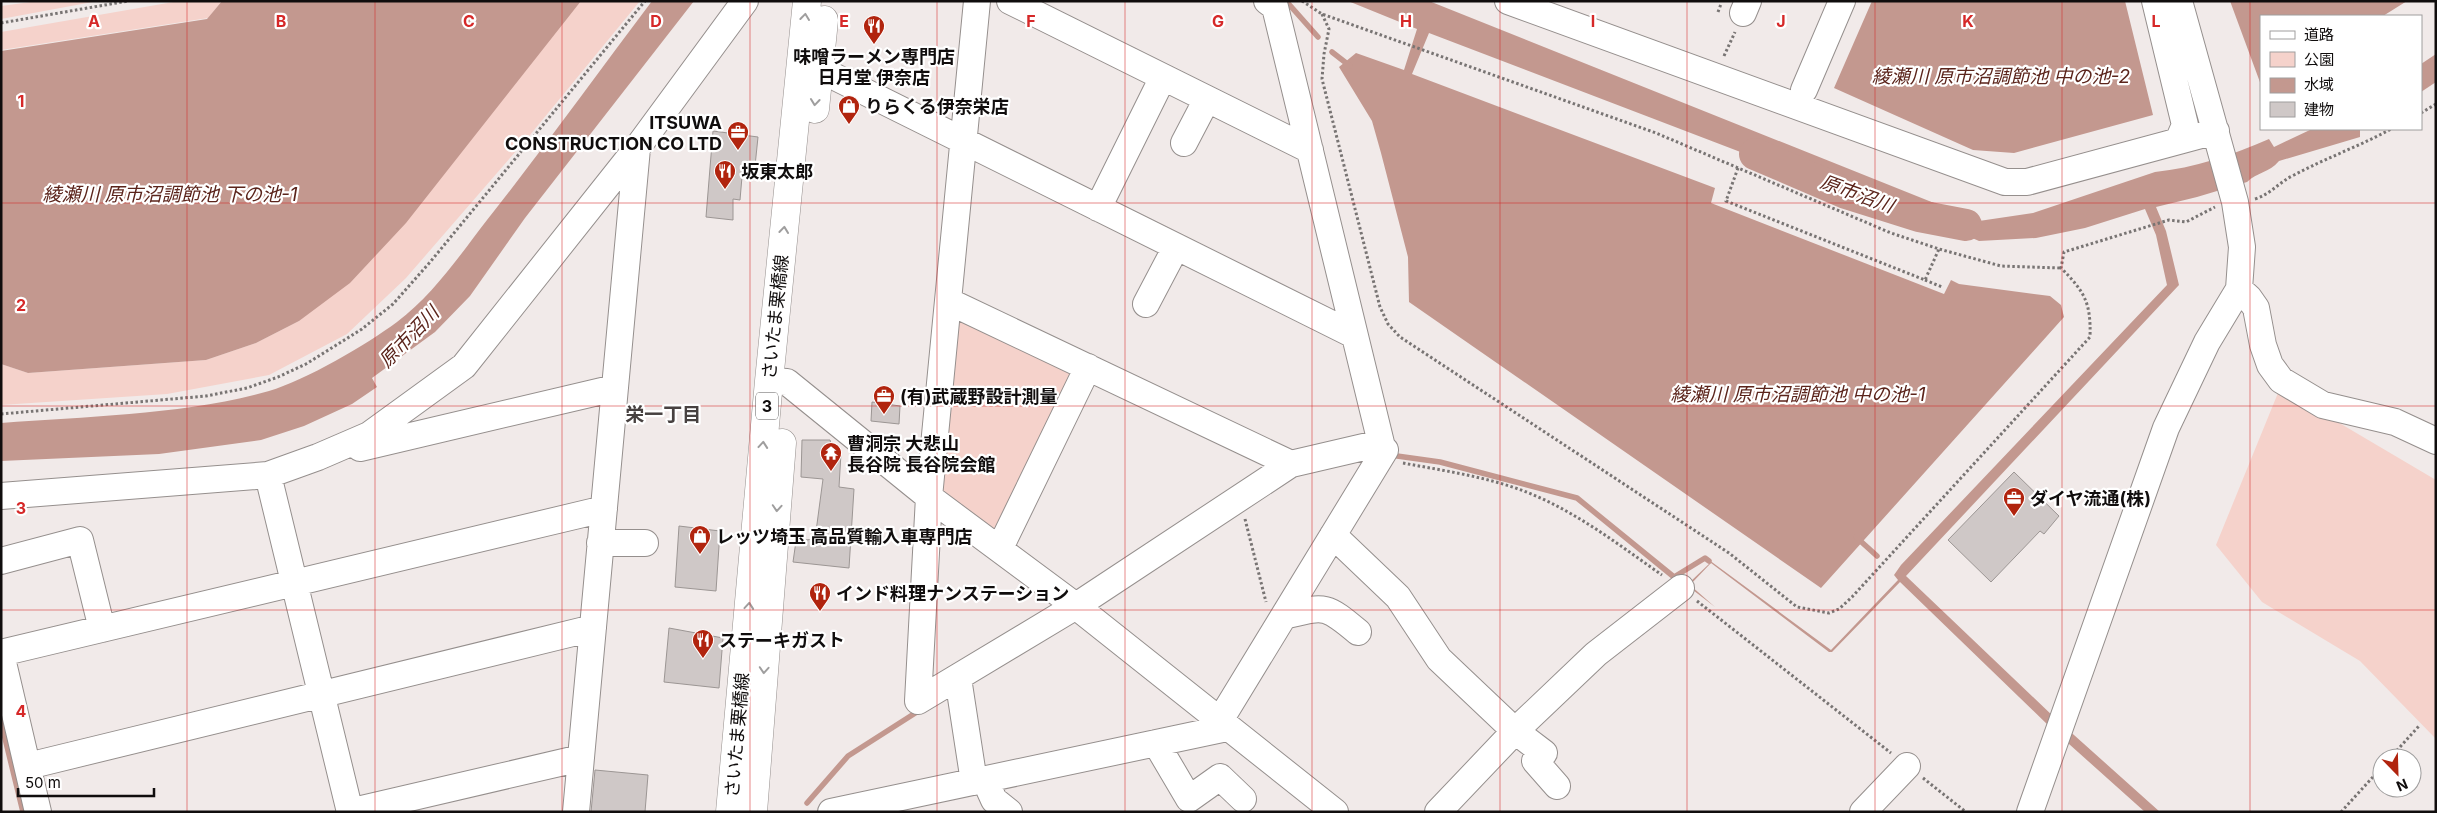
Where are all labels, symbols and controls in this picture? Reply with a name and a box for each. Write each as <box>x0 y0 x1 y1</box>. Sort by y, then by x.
text: A <box>88 11 100 31</box>
text: B <box>276 11 286 31</box>
text: C <box>463 11 475 31</box>
text: D <box>650 11 662 31</box>
text: E <box>839 11 849 31</box>
text: F <box>1026 11 1036 31</box>
text: G <box>1212 11 1224 31</box>
text: H <box>1400 11 1412 31</box>
text: I <box>1591 11 1595 31</box>
text: J <box>1776 11 1786 31</box>
text: K <box>1962 11 1974 31</box>
text: L <box>2151 11 2161 31</box>
one-way arrow <box>799 12 810 20</box>
restaurant icon: 味噌ラーメン専門店 日月堂 伊奈店 <box>862 14 886 45</box>
legend <box>2260 15 2422 130</box>
text: 道路 <box>2304 25 2334 44</box>
place label: 味噌ラーメン専門店 日月堂 伊奈店 <box>793 46 955 88</box>
text: 公園 <box>2304 50 2334 69</box>
water label: 綾瀬川 原市沼調節池 中の池-2 <box>1872 65 2131 88</box>
text: 水域 <box>2304 75 2334 94</box>
text: 1 <box>18 91 24 111</box>
shop icon: りらくる伊奈栄店 <box>837 94 861 125</box>
place label: りらくる伊奈栄店 <box>865 96 1009 117</box>
one-way arrow <box>810 98 821 106</box>
text: 建物 <box>2304 100 2334 119</box>
place label: ITSUWA CONSTRUCTION CO LTD <box>505 112 722 154</box>
office icon: ITSUWA CONSTRUCTION CO LTD <box>726 120 750 151</box>
restaurant icon: 坂東太郎 <box>713 159 737 190</box>
place label: 坂東太郎 <box>741 161 813 182</box>
water label: 原市沼川 <box>1817 170 1899 218</box>
water label: 綾瀬川 原市沼調節池 下の池-1 <box>42 183 298 206</box>
one-way arrow <box>778 226 789 234</box>
street label: さいたま栗橋線 <box>758 254 792 380</box>
text: 2 <box>16 295 26 315</box>
water label: 原市沼川 <box>374 300 445 372</box>
water label: 綾瀬川 原市沼調節池 中の池-1 <box>1670 383 1926 406</box>
office icon: (有)武蔵野設計測量 <box>872 384 896 415</box>
place label: (有)武蔵野設計測量 <box>900 386 1058 407</box>
road number: 3 <box>756 392 778 420</box>
district label: 栄一丁目 <box>625 403 701 426</box>
place label: 曹洞宗 大悲山 長谷院 長谷院会館 <box>847 433 995 475</box>
one-way arrow <box>757 440 768 448</box>
temple icon: 曹洞宗 大悲山 長谷院 長谷院会館 <box>819 441 843 472</box>
office icon: ダイヤ流通(株) <box>2002 486 2026 517</box>
place label: ダイヤ流通(株) <box>2030 488 2151 509</box>
text: 3 <box>16 498 26 518</box>
one-way arrow <box>772 504 783 512</box>
shop icon: レッツ埼玉 高品質輸入車専門店 <box>688 524 712 555</box>
place label: レッツ埼玉 高品質輸入車専門店 <box>716 526 972 547</box>
restaurant icon: インド料理ナンステーション <box>808 581 832 612</box>
place label: インド料理ナンステーション <box>836 583 1069 604</box>
one-way arrow <box>743 602 754 610</box>
restaurant icon: ステーキガスト <box>691 628 715 659</box>
place label: ステーキガスト <box>719 630 845 651</box>
one-way arrow <box>759 666 770 674</box>
street label: さいたま栗橋線 <box>721 672 753 798</box>
text: 4 <box>16 701 27 721</box>
north arrow <box>2372 748 2422 798</box>
scale bar <box>18 766 154 798</box>
text: 50 m <box>25 773 61 792</box>
text: N <box>2394 776 2411 795</box>

